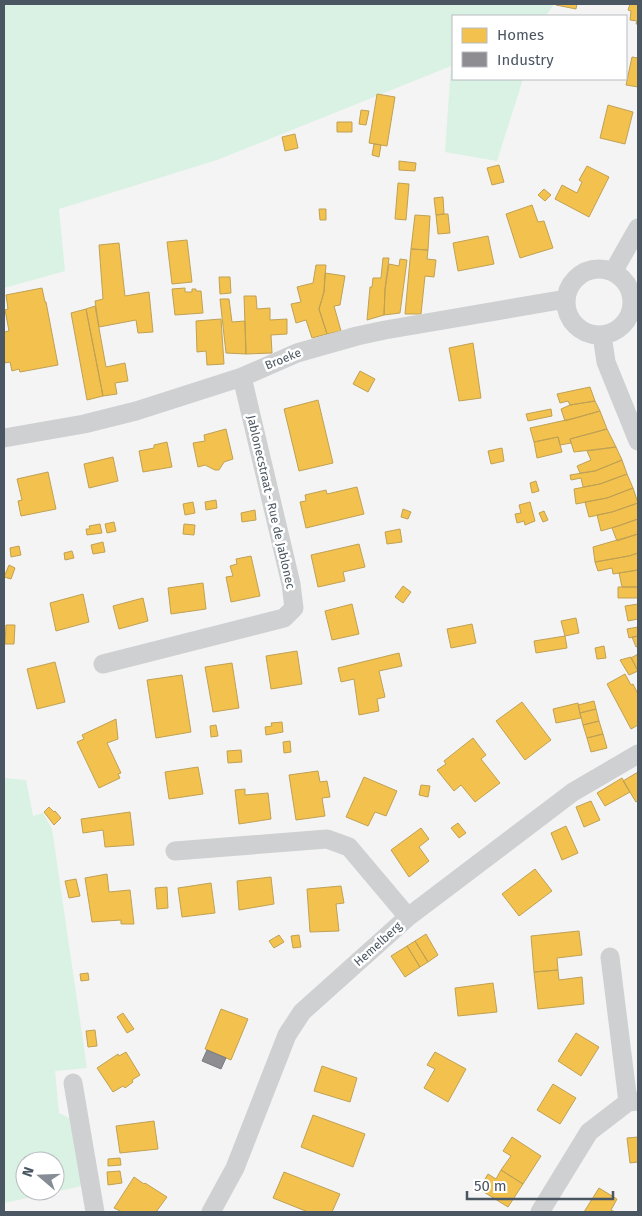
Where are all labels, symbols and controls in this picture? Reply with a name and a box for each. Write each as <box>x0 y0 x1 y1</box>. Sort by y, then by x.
legend <box>452 15 627 80</box>
text: Homes <box>497 26 544 44</box>
text: Industry <box>497 51 554 69</box>
street label: Broeke <box>263 345 303 373</box>
street label: Jablonecstraat - Rue de Jablonec <box>244 414 298 590</box>
street label: Hemelberg <box>351 918 405 969</box>
north arrow <box>15 1151 65 1201</box>
text: N <box>19 1165 38 1179</box>
scale bar <box>467 1168 613 1200</box>
text: 50 m <box>474 1177 507 1195</box>

